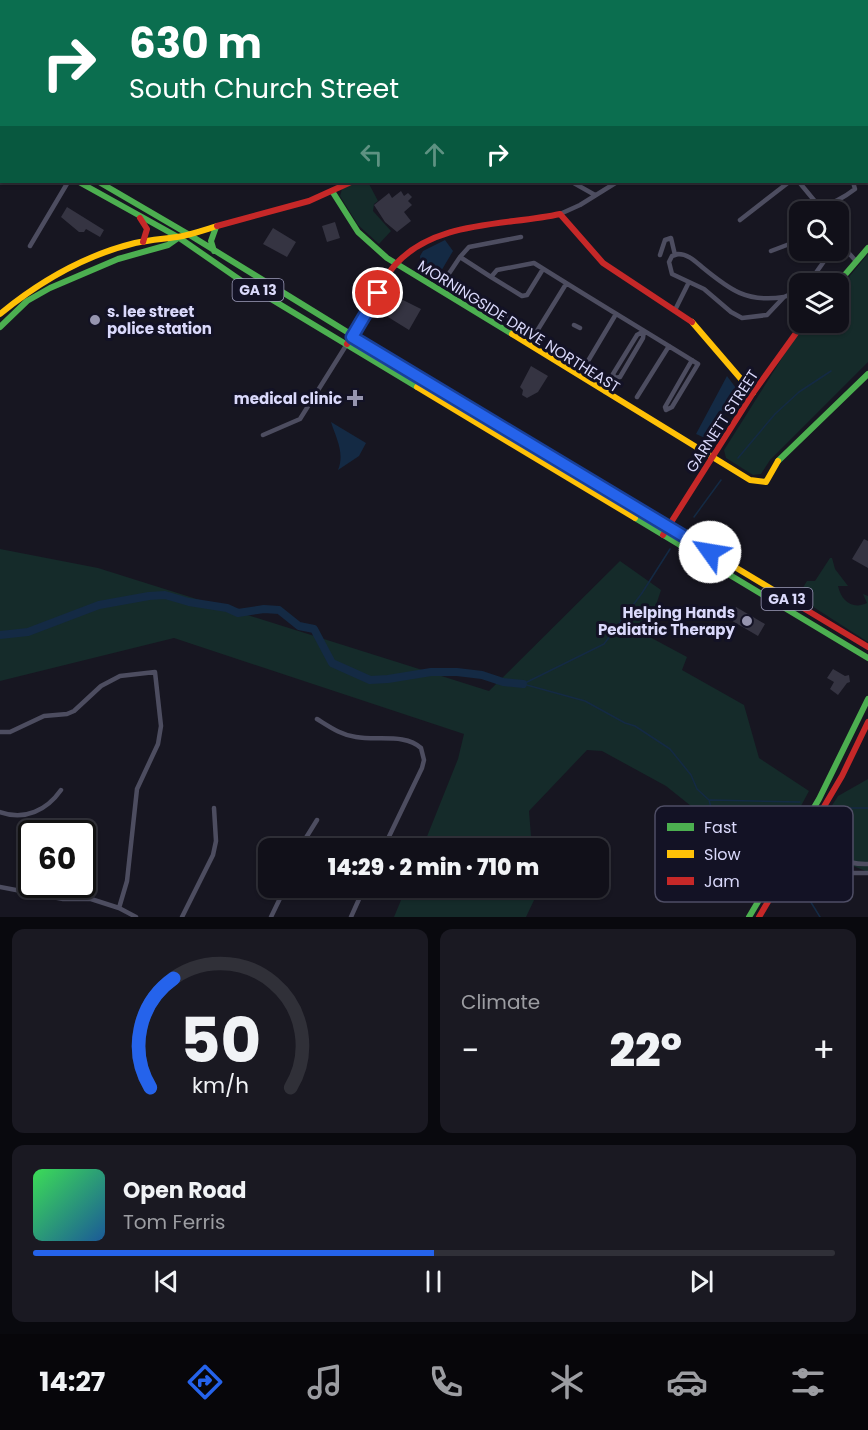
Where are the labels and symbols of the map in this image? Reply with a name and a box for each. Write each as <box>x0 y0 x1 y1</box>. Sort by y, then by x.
street label: MORNINGSIDE DRIVE NORTHEAST <box>414 255 624 397</box>
pin <box>352 267 403 318</box>
road number: GA 13 <box>232 279 284 301</box>
place label: s. lee street police station <box>107 301 212 339</box>
marker: s. lee street police station <box>88 313 102 327</box>
street label: GARNETT STREET <box>681 365 763 477</box>
place label: medical clinic <box>234 388 342 409</box>
marker: medical clinic <box>346 389 364 407</box>
position arrow <box>678 520 742 584</box>
road number: GA 13 <box>762 588 812 610</box>
place label: Helping Hands Pediatric Therapy <box>598 602 736 640</box>
marker: Helping Hands Pediatric Therapy <box>740 614 754 628</box>
legend <box>655 806 853 902</box>
text: Fast <box>704 816 737 839</box>
speed limit sign: 60 <box>18 820 96 898</box>
text: Slow <box>704 843 741 866</box>
text: Jam <box>704 870 740 893</box>

